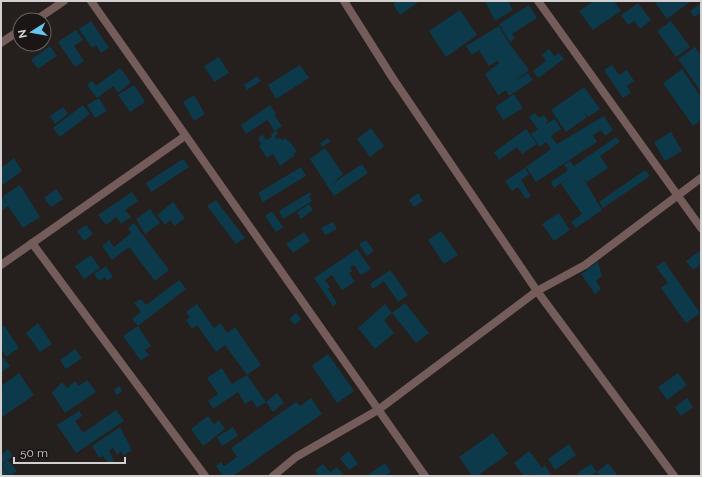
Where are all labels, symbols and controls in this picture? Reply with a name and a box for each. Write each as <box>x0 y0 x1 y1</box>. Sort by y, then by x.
north arrow <box>12 12 52 52</box>
text: N <box>15 28 30 39</box>
scale bar <box>14 439 125 465</box>
text: 50 m <box>20 446 48 460</box>

